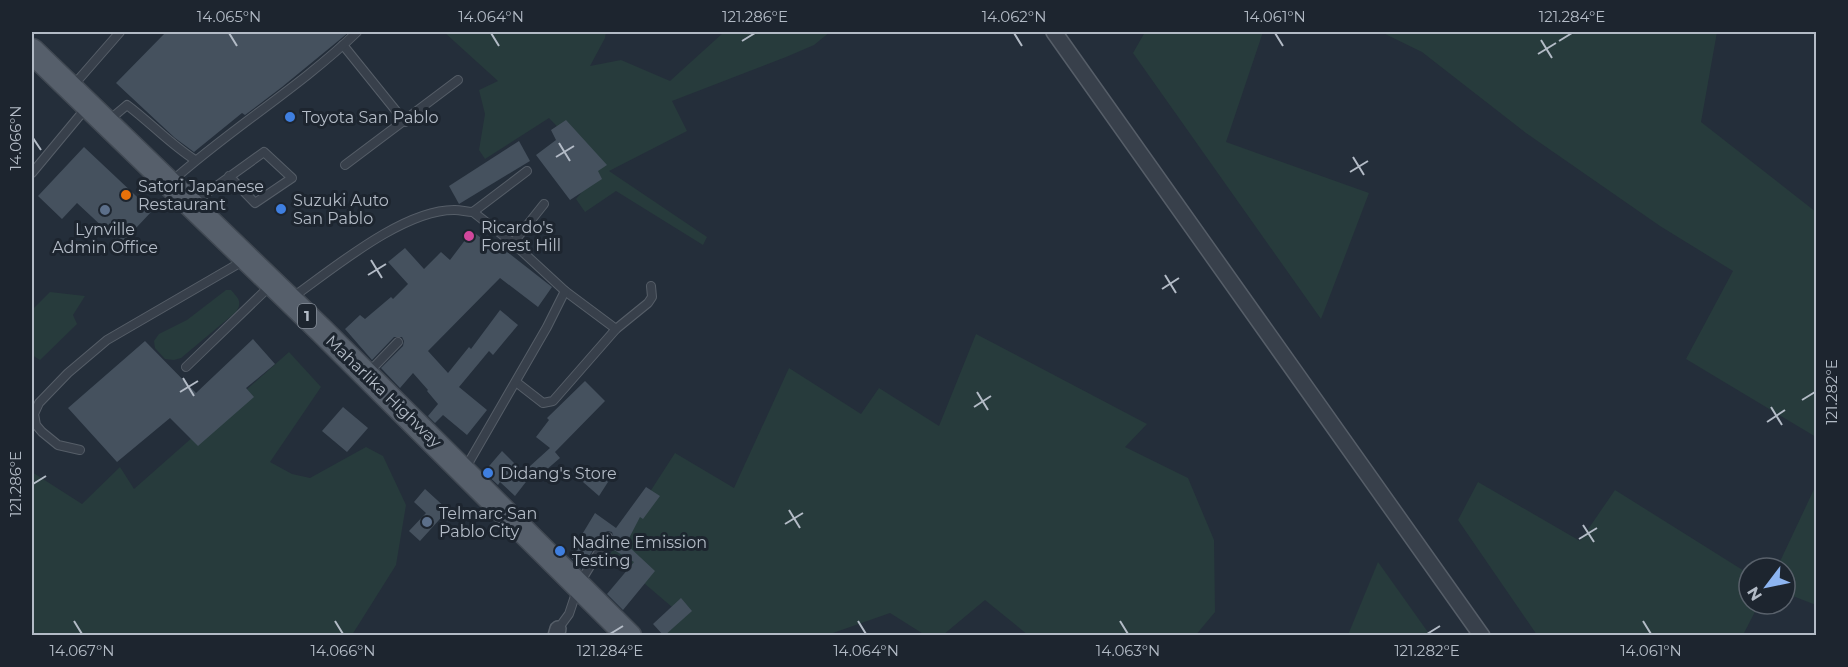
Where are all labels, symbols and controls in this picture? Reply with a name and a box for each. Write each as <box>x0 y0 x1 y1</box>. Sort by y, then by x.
text: 14.065°N <box>197 7 261 26</box>
text: 14.064°N <box>458 7 524 26</box>
text: 121.286°E <box>722 7 788 26</box>
text: 14.062°N <box>982 7 1046 26</box>
text: 14.061°N <box>1244 7 1306 26</box>
text: 121.284°E <box>1539 7 1605 26</box>
text: 14.066°N <box>6 105 25 171</box>
place label: Toyota San Pablo <box>302 108 439 127</box>
marker: Toyota San Pablo <box>283 110 297 124</box>
place label: Satori Japanese Restaurant <box>138 177 264 214</box>
marker: Satori Japanese Restaurant <box>119 188 133 202</box>
place label: Suzuki Auto San Pablo <box>293 191 389 228</box>
marker: Suzuki Auto San Pablo <box>274 202 288 216</box>
marker: Lynville Admin Office <box>98 203 112 217</box>
place label: Ricardo's Forest Hill <box>481 218 561 255</box>
place label: Lynville Admin Office <box>52 220 158 257</box>
marker: Ricardo's Forest Hill <box>462 229 476 243</box>
road number: 1 <box>298 304 316 328</box>
street label: Maharlika Highway <box>322 331 446 452</box>
text: 121.282°E <box>1822 359 1841 425</box>
text: 121.286°E <box>6 451 25 517</box>
place label: Didang's Store <box>500 464 617 483</box>
marker: Didang's Store <box>481 466 495 480</box>
place label: Telmarc San Pablo City <box>439 504 537 541</box>
marker: Telmarc San Pablo City <box>420 515 434 529</box>
place label: Nadine Emission Testing <box>572 533 707 570</box>
marker: Nadine Emission Testing <box>553 544 567 558</box>
north arrow <box>1737 556 1797 616</box>
text: N <box>1743 583 1766 604</box>
text: 14.067°N <box>50 641 114 660</box>
text: 14.066°N <box>310 641 376 660</box>
text: 121.284°E <box>577 641 643 660</box>
text: 14.064°N <box>833 641 899 660</box>
text: 14.063°N <box>1096 641 1160 660</box>
text: 121.282°E <box>1394 641 1460 660</box>
text: 14.061°N <box>1620 641 1682 660</box>

